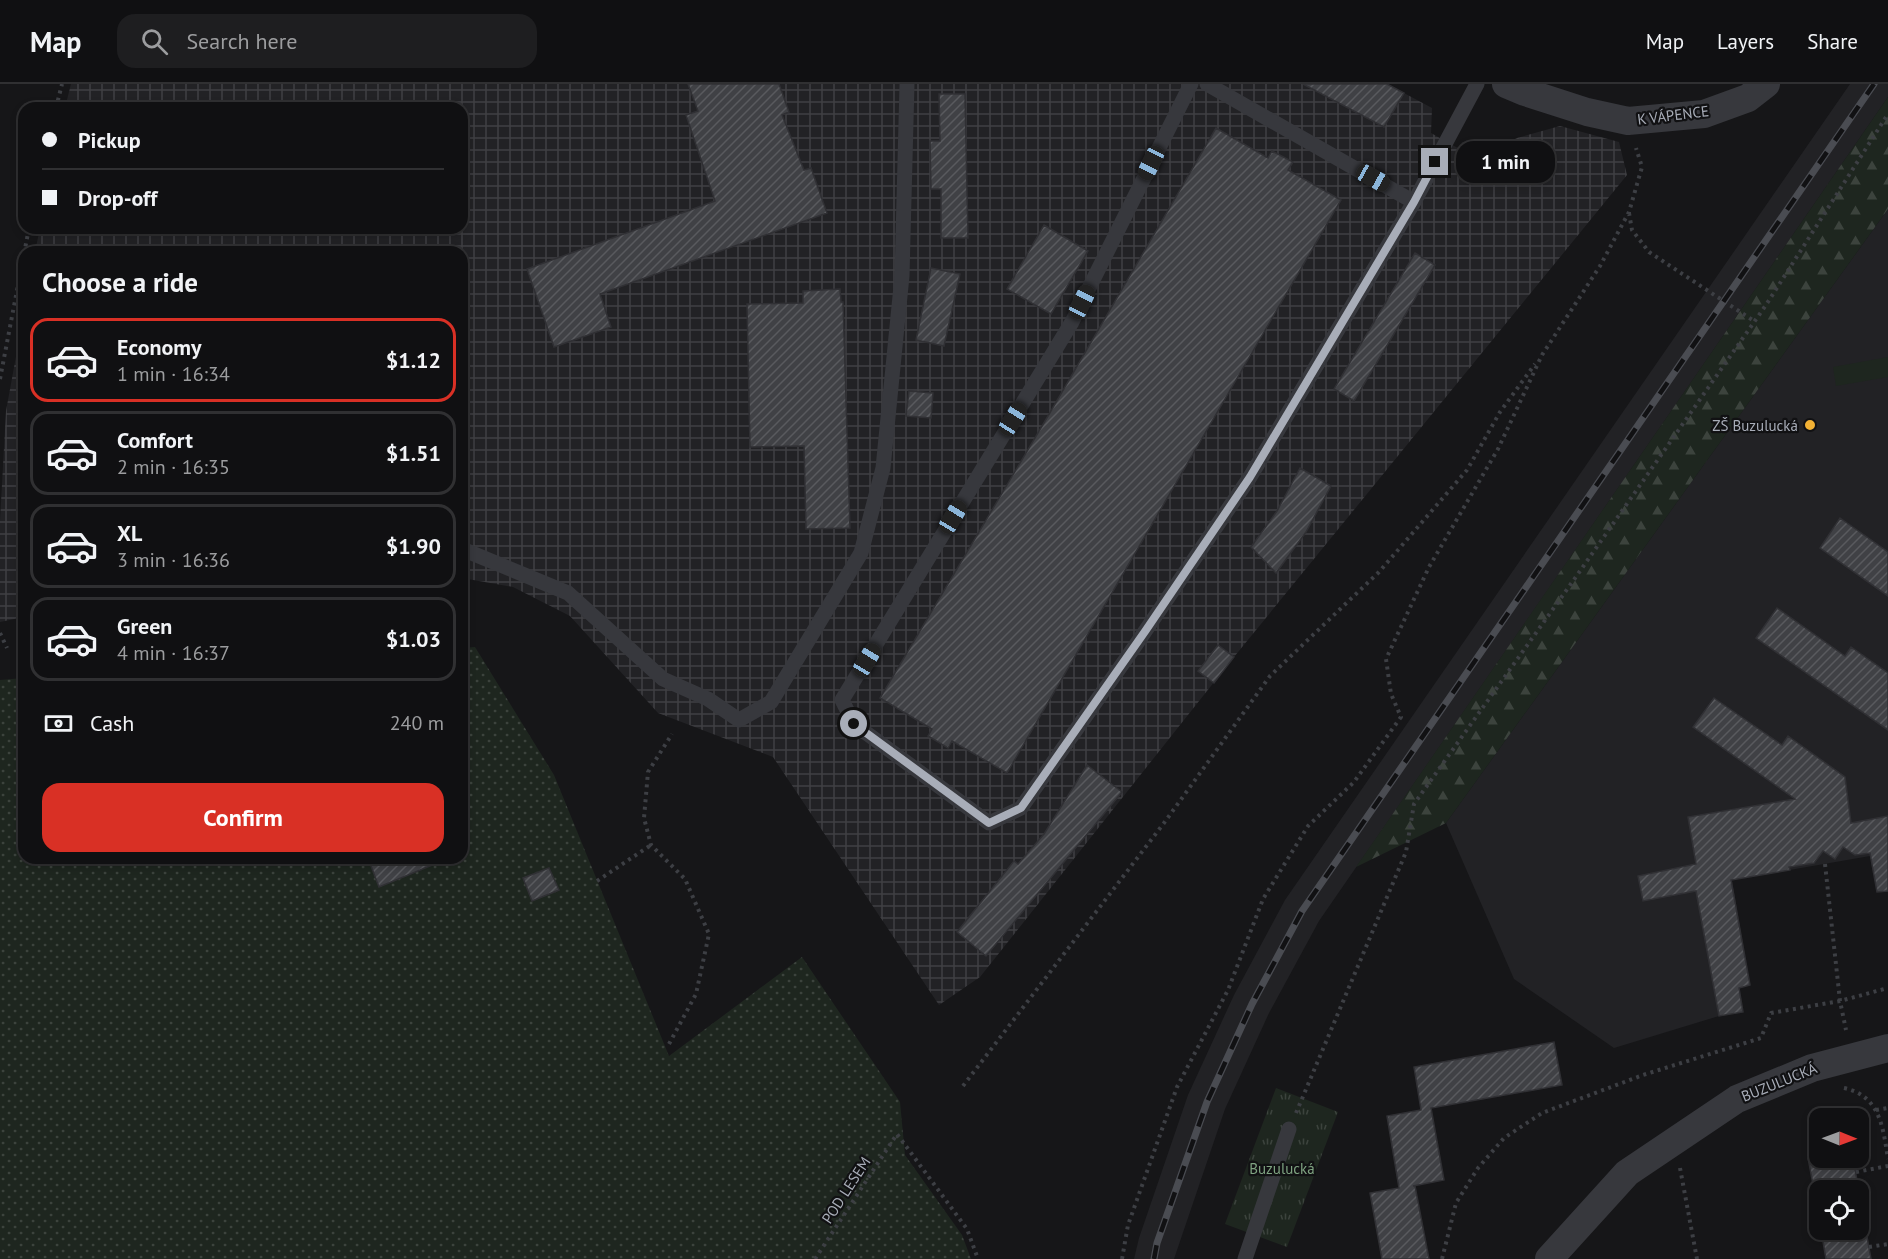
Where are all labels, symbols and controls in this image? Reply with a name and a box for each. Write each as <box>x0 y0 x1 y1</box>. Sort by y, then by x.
search box <box>117 14 537 68</box>
text: Map <box>30 23 81 60</box>
icon: search <box>138 25 171 58</box>
text: Search here <box>186 27 297 55</box>
text: Map <box>1646 28 1684 55</box>
text: Layers <box>1717 28 1774 55</box>
text: Share <box>1807 28 1858 55</box>
street label: K VÁPENCE <box>1636 101 1710 129</box>
text: Pickup <box>78 126 141 154</box>
callout: 1 min <box>1456 141 1555 183</box>
car <box>1135 143 1167 183</box>
route end <box>1421 148 1448 175</box>
text: 1 min <box>1481 149 1530 175</box>
car <box>1353 161 1393 195</box>
text: Drop-off <box>78 184 157 212</box>
text: Choose a ride <box>42 265 198 299</box>
car <box>1066 282 1098 322</box>
icon: car <box>45 333 99 387</box>
text: Economy <box>117 333 201 361</box>
text: $1.12 <box>386 346 441 374</box>
text: 1 min · 16:34 <box>117 361 230 387</box>
car <box>996 399 1030 439</box>
place label: ZŠ Buzulucká <box>1712 416 1798 435</box>
marker: ZŠ Buzulucká <box>1803 418 1817 432</box>
icon: car <box>45 426 99 480</box>
text: Comfort <box>117 426 193 454</box>
text: $1.51 <box>386 439 441 467</box>
text: 2 min · 16:35 <box>117 454 230 480</box>
car <box>936 497 970 537</box>
icon: car <box>45 519 99 573</box>
text: XL <box>117 519 142 547</box>
text: $1.90 <box>386 532 441 560</box>
text: 3 min · 16:36 <box>117 547 230 573</box>
icon: car <box>45 612 99 666</box>
text: Green <box>117 612 172 640</box>
text: $1.03 <box>386 625 441 653</box>
text: 4 min · 16:37 <box>117 640 230 666</box>
car <box>850 640 884 680</box>
icon: cash <box>42 707 75 740</box>
text: Cash <box>90 709 134 737</box>
text: 240 m <box>390 710 444 736</box>
route start <box>840 710 867 737</box>
button: Confirm <box>42 783 444 852</box>
street label: BUZULUCKÁ <box>1738 1058 1820 1106</box>
north arrow <box>1809 1108 1869 1168</box>
map controls <box>1809 1108 1869 1240</box>
street label: POD LESEM <box>817 1153 875 1227</box>
park label: Buzulucká <box>1249 1159 1315 1178</box>
button: locate <box>1809 1180 1869 1240</box>

